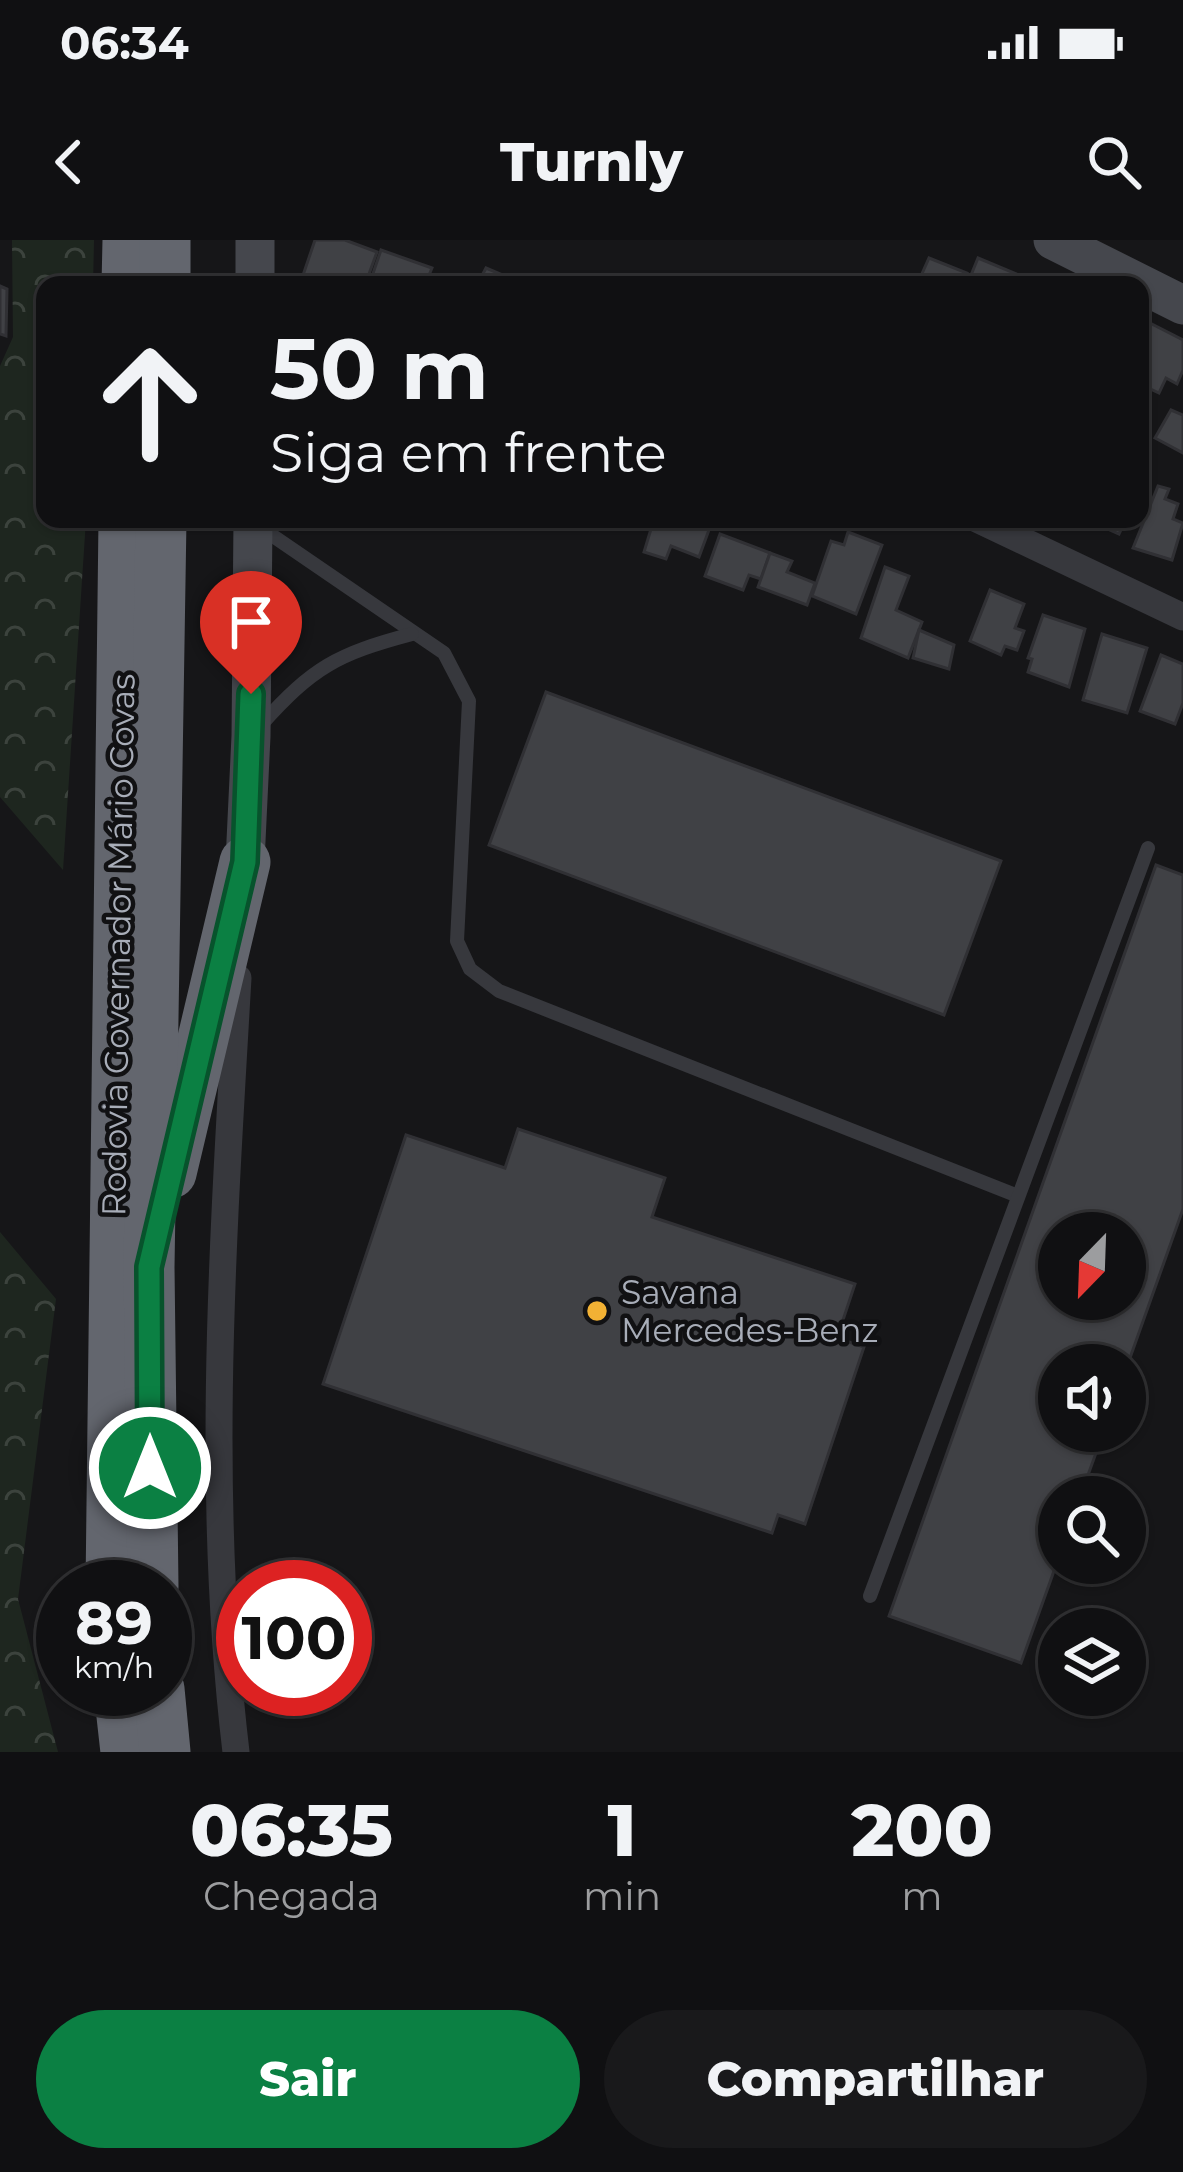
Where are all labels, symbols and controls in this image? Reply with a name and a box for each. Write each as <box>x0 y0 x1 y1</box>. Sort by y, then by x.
text: 06:34 <box>60 15 189 70</box>
icon: back <box>36 129 102 195</box>
text: Turnly <box>500 129 683 195</box>
icon: search <box>1081 129 1147 195</box>
text: 50 m <box>270 318 489 420</box>
icon: ahead <box>72 324 228 480</box>
text: Siga em frente <box>270 420 667 486</box>
pin <box>200 571 302 694</box>
icon: arrive <box>218 589 284 655</box>
street label: Rodovia Governador Mário Covas <box>93 673 143 1217</box>
north arrow <box>1038 1212 1146 1320</box>
map controls <box>1038 1212 1146 1716</box>
place label: Savana Mercedes-Benz <box>621 1272 878 1350</box>
marker: Savana Mercedes-Benz <box>584 1298 610 1324</box>
button: sound <box>1038 1344 1146 1452</box>
position arrow <box>87 1405 213 1531</box>
button: search <box>1038 1476 1146 1584</box>
speed limit sign: 100 <box>216 1560 372 1716</box>
text: 89 <box>75 1586 153 1659</box>
button: layers <box>1038 1608 1146 1716</box>
text: km/h <box>74 1649 154 1686</box>
text: 06:35 <box>190 1786 393 1874</box>
text: 1 <box>607 1786 637 1874</box>
text: 200 <box>851 1786 993 1874</box>
text: Chegada <box>203 1872 380 1920</box>
text: min <box>583 1872 661 1920</box>
text: m <box>901 1872 943 1920</box>
button: Sair <box>36 2010 580 2148</box>
button: Compartilhar <box>604 2010 1147 2148</box>

